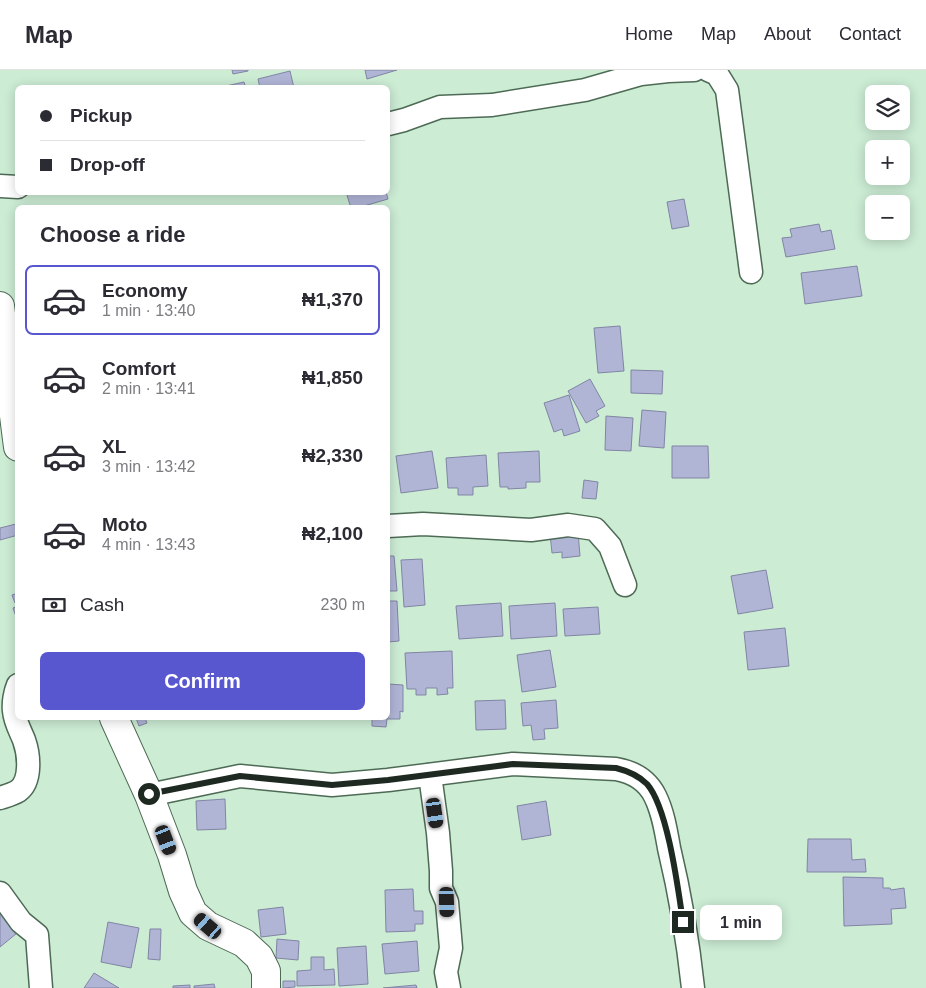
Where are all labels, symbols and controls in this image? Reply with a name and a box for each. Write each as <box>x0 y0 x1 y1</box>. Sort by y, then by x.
text: Map <box>25 21 73 48</box>
text: Home <box>625 24 673 44</box>
text: Map <box>701 24 736 44</box>
text: About <box>764 24 811 44</box>
text: Contact <box>839 24 901 44</box>
map controls <box>865 85 910 240</box>
button: layers <box>865 85 910 130</box>
text: Pickup <box>70 105 132 126</box>
button: + <box>865 140 910 185</box>
text: Drop-off <box>70 154 145 175</box>
button: − <box>865 195 910 240</box>
text: Choose a ride <box>40 222 185 247</box>
icon: car <box>42 278 87 323</box>
text: Economy <box>102 280 188 301</box>
text: ₦1,370 <box>302 289 363 310</box>
text: 1 min · 13:40 <box>102 302 195 319</box>
icon: car <box>42 356 87 401</box>
text: Comfort <box>102 358 176 379</box>
text: ₦1,850 <box>302 367 363 388</box>
text: 2 min · 13:41 <box>102 380 195 397</box>
icon: car <box>42 434 87 479</box>
text: XL <box>102 436 126 457</box>
text: ₦2,330 <box>302 445 363 466</box>
text: 3 min · 13:42 <box>102 458 195 475</box>
icon: car <box>42 512 87 557</box>
text: Moto <box>102 514 147 535</box>
text: ₦2,100 <box>302 523 363 544</box>
text: 4 min · 13:43 <box>102 536 195 553</box>
icon: cash <box>40 591 68 619</box>
text: Cash <box>80 594 124 615</box>
text: 230 m <box>321 596 365 613</box>
button: Confirm <box>40 652 365 710</box>
route start <box>138 783 160 805</box>
car <box>425 797 444 829</box>
car <box>153 823 178 857</box>
car <box>438 887 455 917</box>
callout: 1 min <box>700 904 783 940</box>
car <box>191 910 224 942</box>
route end <box>672 911 694 933</box>
text: 1 min <box>720 914 762 931</box>

